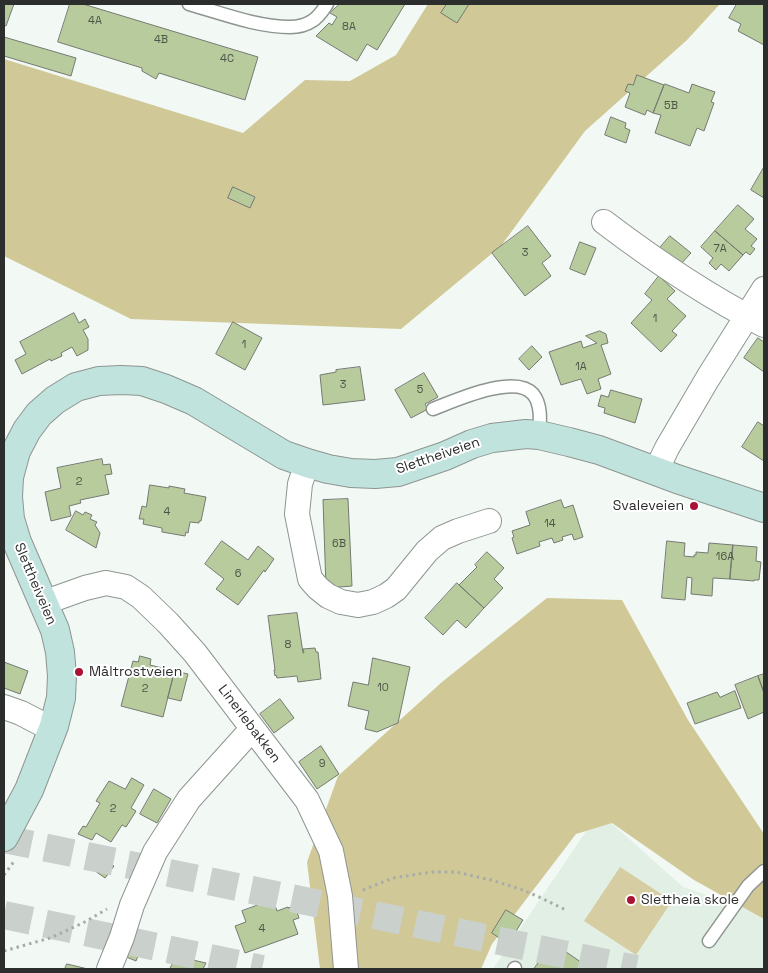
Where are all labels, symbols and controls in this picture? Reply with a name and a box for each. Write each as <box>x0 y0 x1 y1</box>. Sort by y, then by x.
house number: 4A <box>88 14 102 28</box>
house number: 8A <box>342 20 356 34</box>
house number: 4B <box>154 33 168 47</box>
house number: 4C <box>220 52 234 66</box>
house number: 5B <box>664 99 678 113</box>
house number: 7A <box>713 242 727 256</box>
house number: 3 <box>522 246 528 260</box>
house number: 1 <box>653 312 657 326</box>
house number: 1 <box>242 338 246 352</box>
house number: 1A <box>575 360 587 374</box>
house number: 3 <box>340 378 346 392</box>
house number: 5 <box>417 383 423 397</box>
street label: Slettheiveien <box>394 434 482 478</box>
house number: 2 <box>76 475 82 489</box>
place label: Svaleveien <box>613 498 684 514</box>
marker: Svaleveien <box>688 500 700 512</box>
house number: 4 <box>164 505 170 519</box>
house number: 14 <box>544 517 556 531</box>
house number: 6B <box>332 537 346 551</box>
street label: Slettheiveien <box>10 540 60 628</box>
house number: 16A <box>716 550 734 564</box>
house number: 6 <box>235 567 241 581</box>
house number: 8 <box>285 638 291 652</box>
place label: Måltrostveien <box>89 664 182 680</box>
marker: Måltrostveien <box>73 666 85 678</box>
house number: 10 <box>377 681 389 695</box>
house number: 2 <box>142 682 148 696</box>
street label: Linerlebakken <box>214 682 284 766</box>
house number: 9 <box>319 757 325 771</box>
house number: 2 <box>110 802 116 816</box>
place label: Slettheia skole <box>641 892 739 908</box>
marker: Slettheia skole <box>625 894 637 906</box>
house number: 4 <box>259 922 265 936</box>

